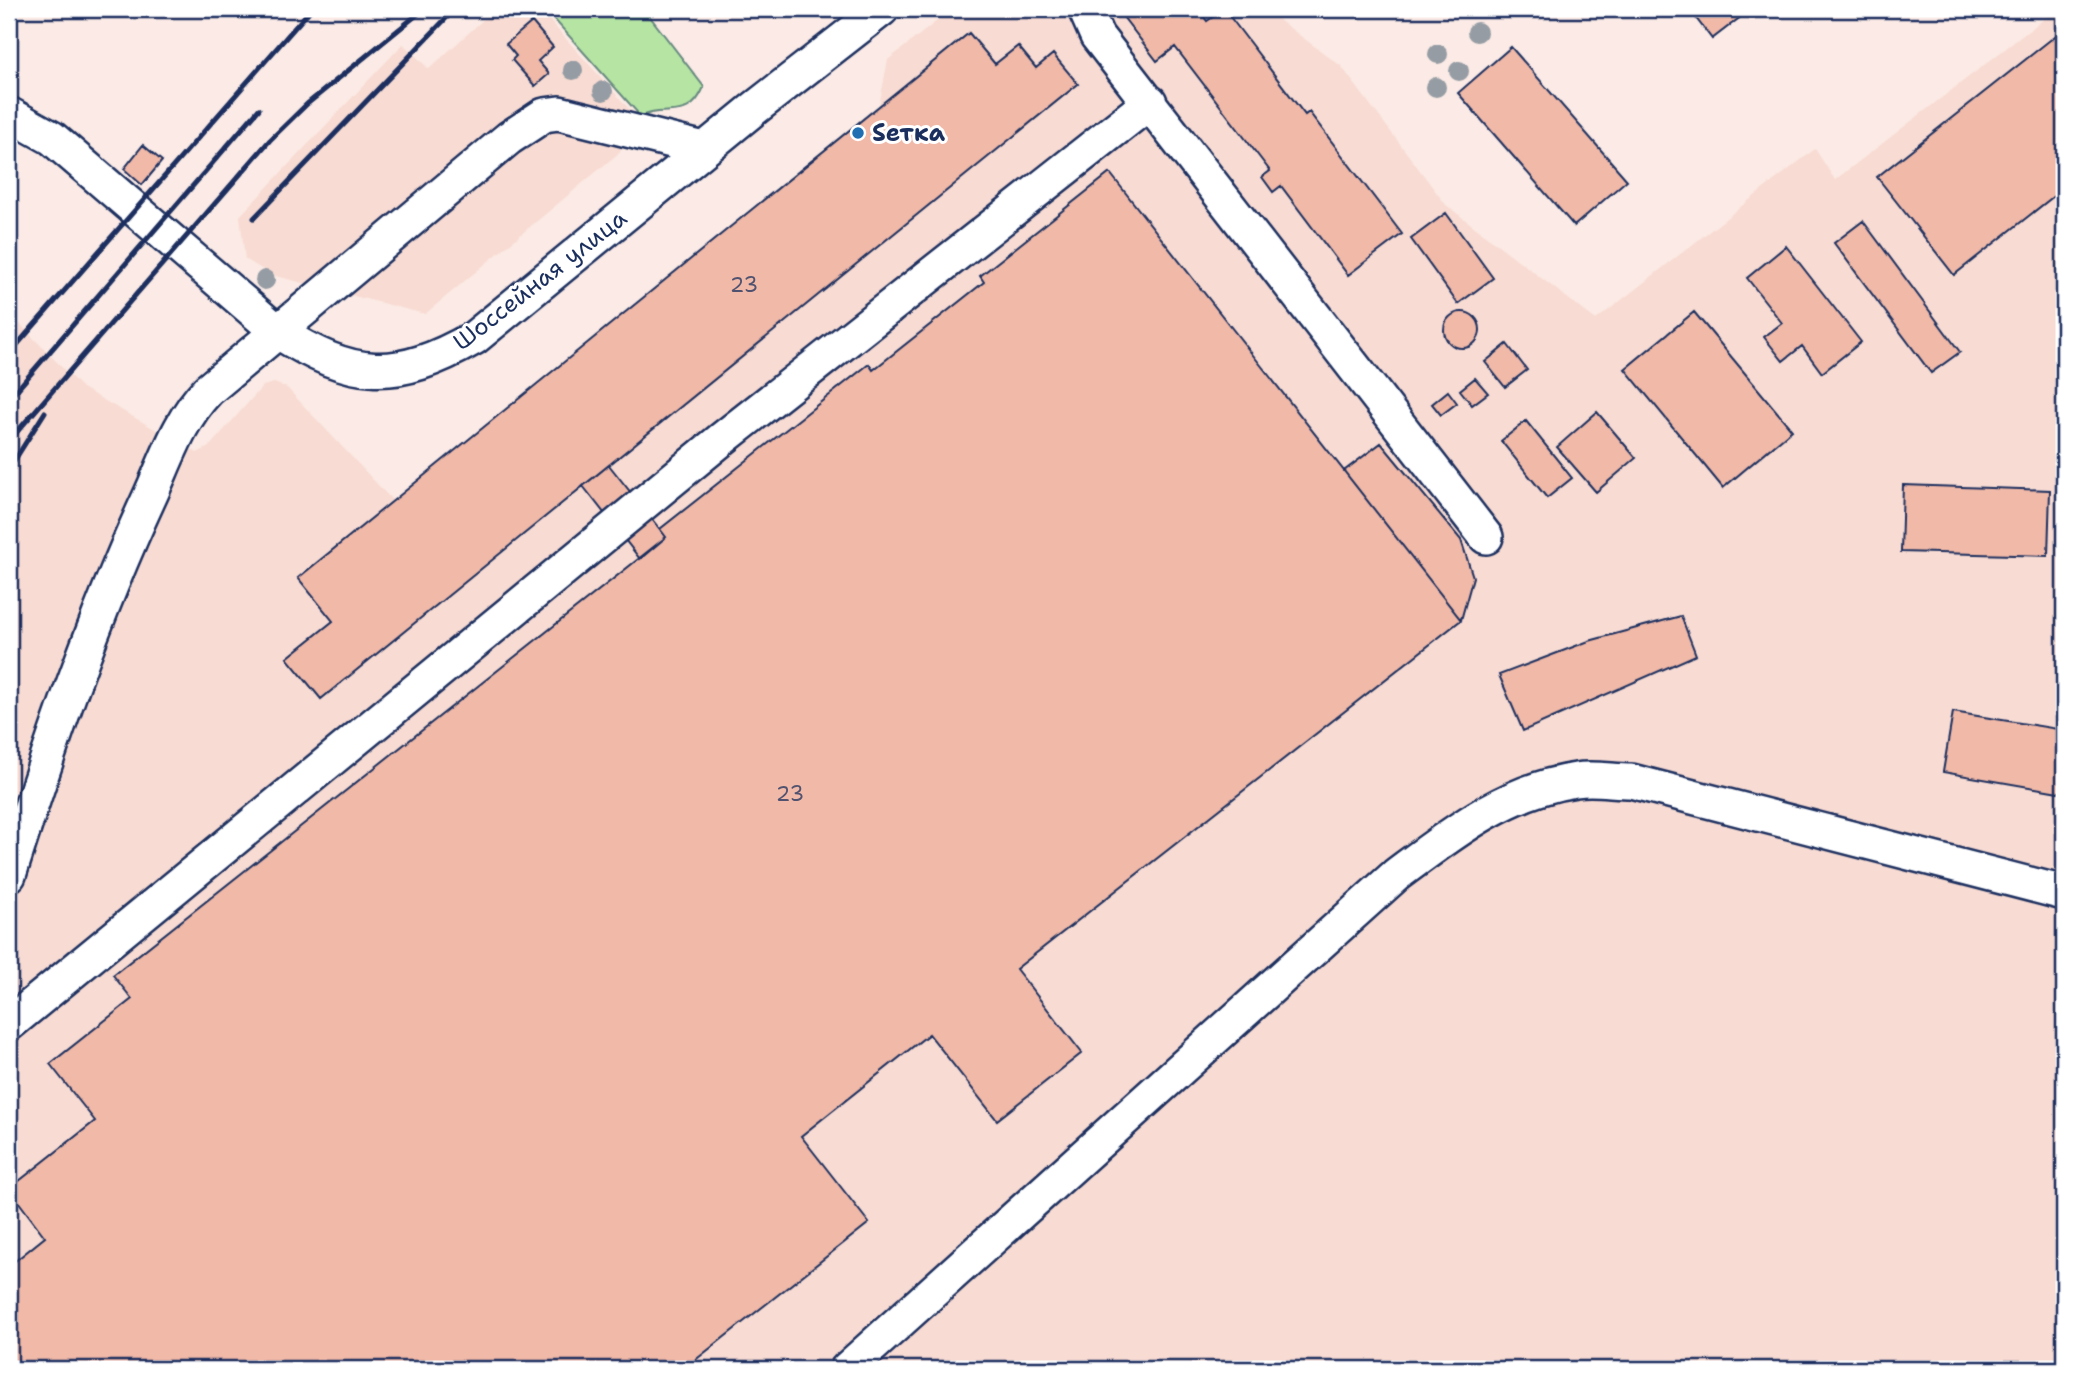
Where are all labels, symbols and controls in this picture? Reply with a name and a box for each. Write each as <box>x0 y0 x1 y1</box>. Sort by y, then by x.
place label: Sетка <box>872 117 946 149</box>
marker: Sетка <box>850 125 866 141</box>
street label: Шоссейная улица <box>447 202 634 358</box>
house number: 23 <box>730 271 758 299</box>
house number: 23 <box>776 780 804 808</box>

